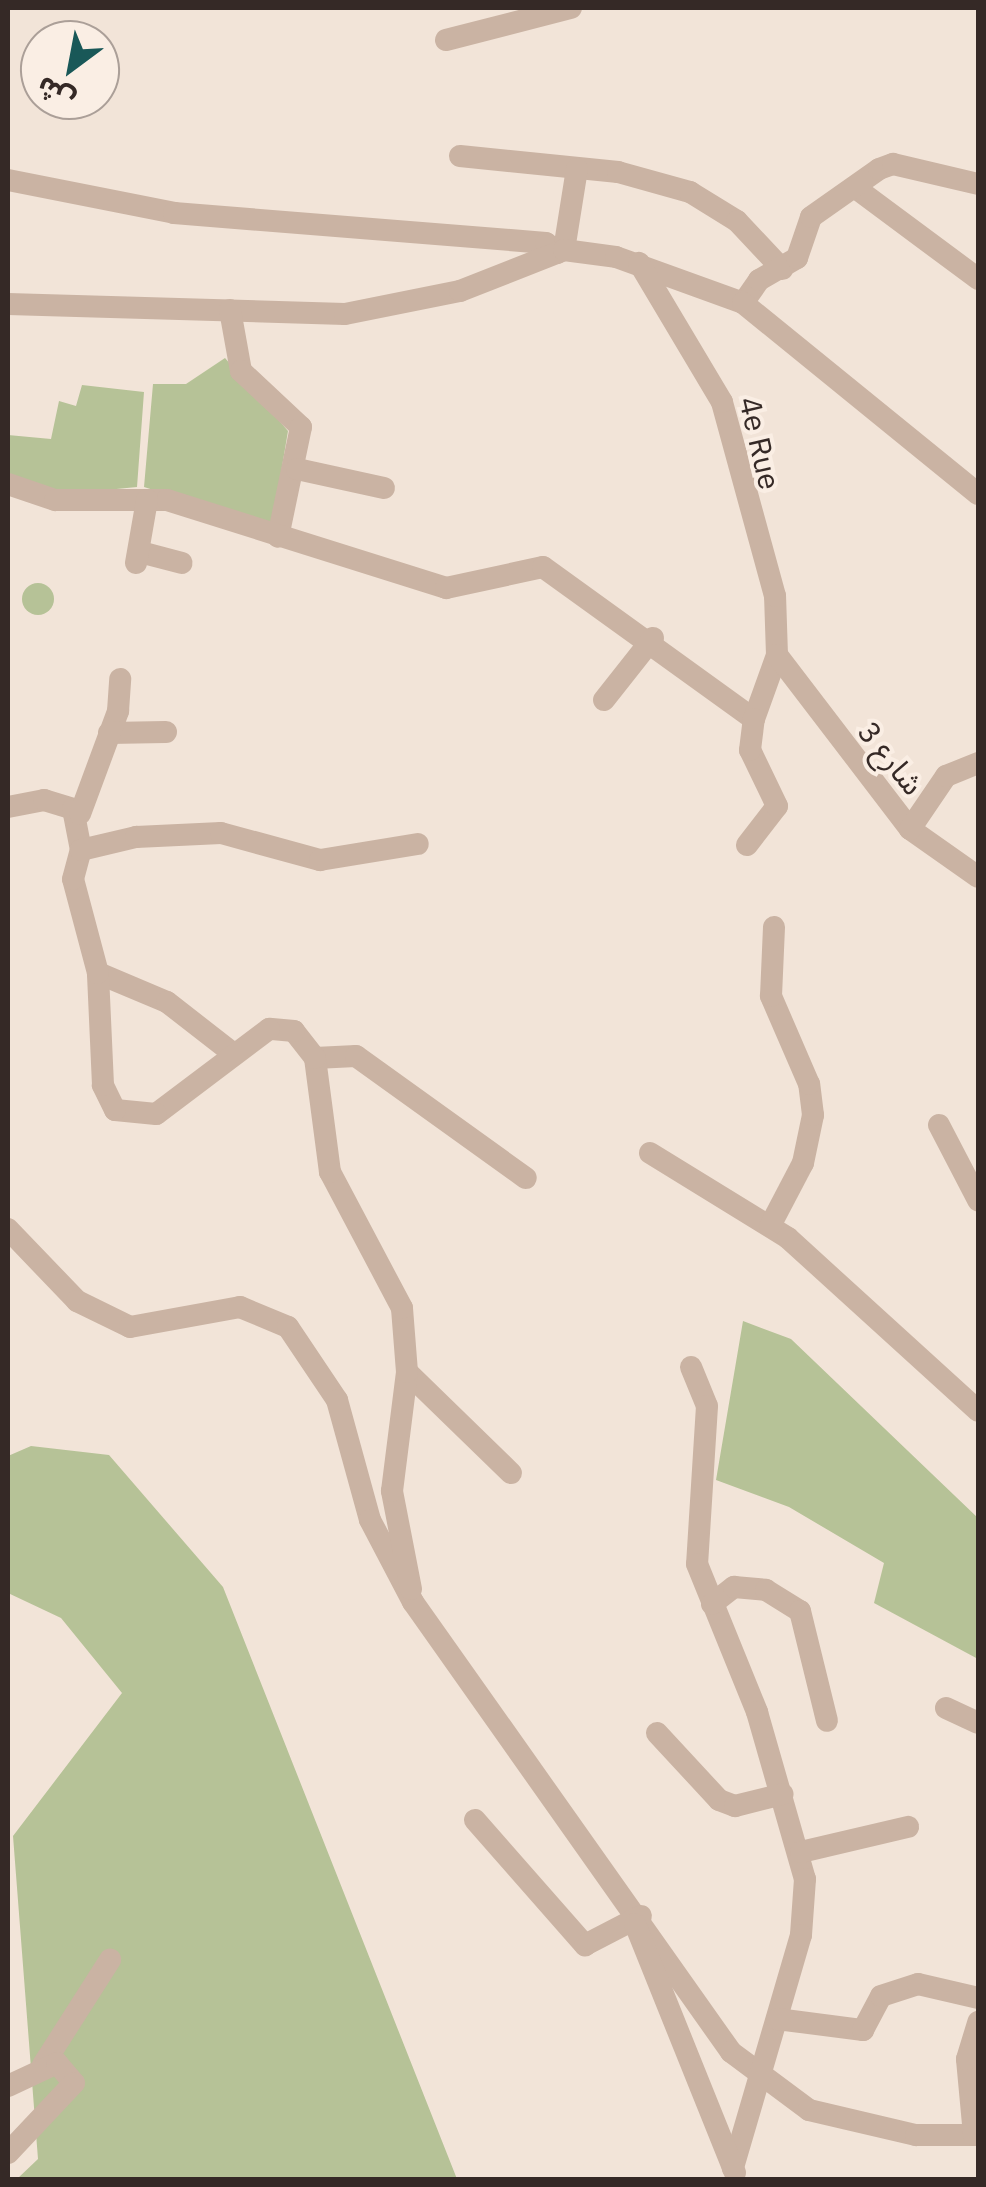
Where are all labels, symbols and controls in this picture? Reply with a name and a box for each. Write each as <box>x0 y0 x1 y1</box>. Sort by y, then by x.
north arrow <box>20 20 120 120</box>
text: ش <box>29 68 81 120</box>
street label: 4e Rue <box>732 393 788 493</box>
street label: شارع 3 <box>851 714 931 802</box>

